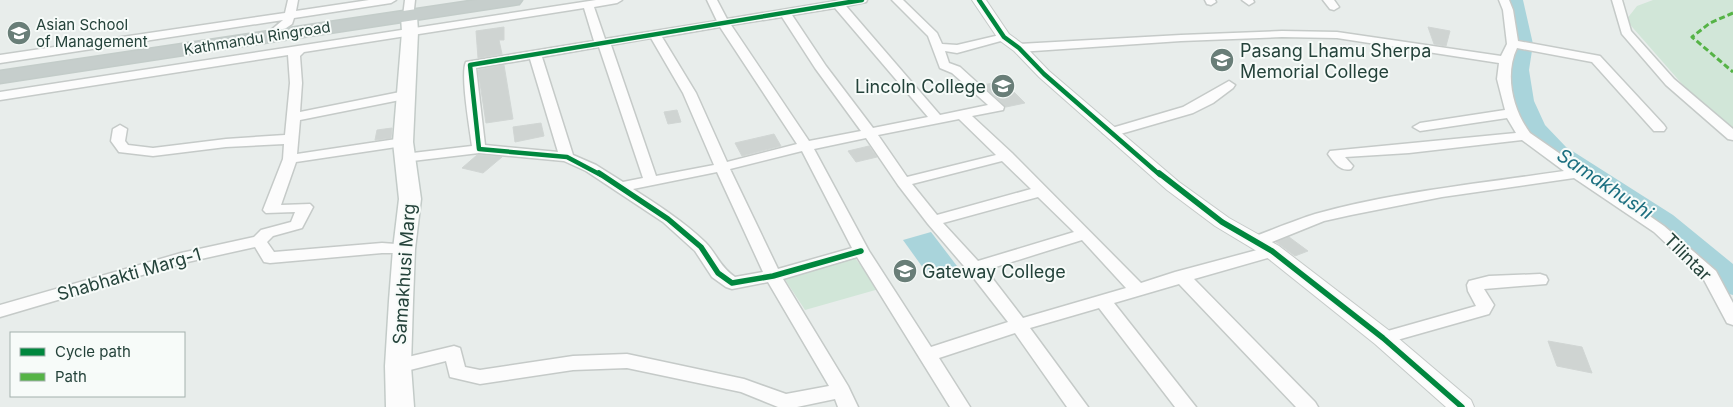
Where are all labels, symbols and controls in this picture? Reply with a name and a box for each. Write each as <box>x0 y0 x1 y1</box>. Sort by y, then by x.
place label: Asian School of Management <box>36 15 148 51</box>
street label: Kathmandu Ringroad <box>182 17 332 59</box>
school or university icon: Asian School of Management <box>6 20 32 46</box>
place label: Pasang Lhamu Sherpa Memorial College <box>1240 40 1431 82</box>
school or university icon: Pasang Lhamu Sherpa Memorial College <box>1209 47 1235 73</box>
school or university icon: Lincoln College <box>990 73 1016 99</box>
place label: Lincoln College <box>855 76 986 97</box>
water label: Samakhushi <box>1553 143 1658 225</box>
street label: Samakhusi Marg <box>389 203 419 345</box>
street label: Tilintar <box>1660 229 1716 285</box>
street label: Shabhakti Marg-1 <box>55 243 203 305</box>
school or university icon: Gateway College <box>892 258 918 284</box>
place label: Gateway College <box>922 261 1066 282</box>
legend <box>10 332 185 397</box>
text: Cycle path <box>55 342 131 361</box>
text: Path <box>55 367 87 386</box>

